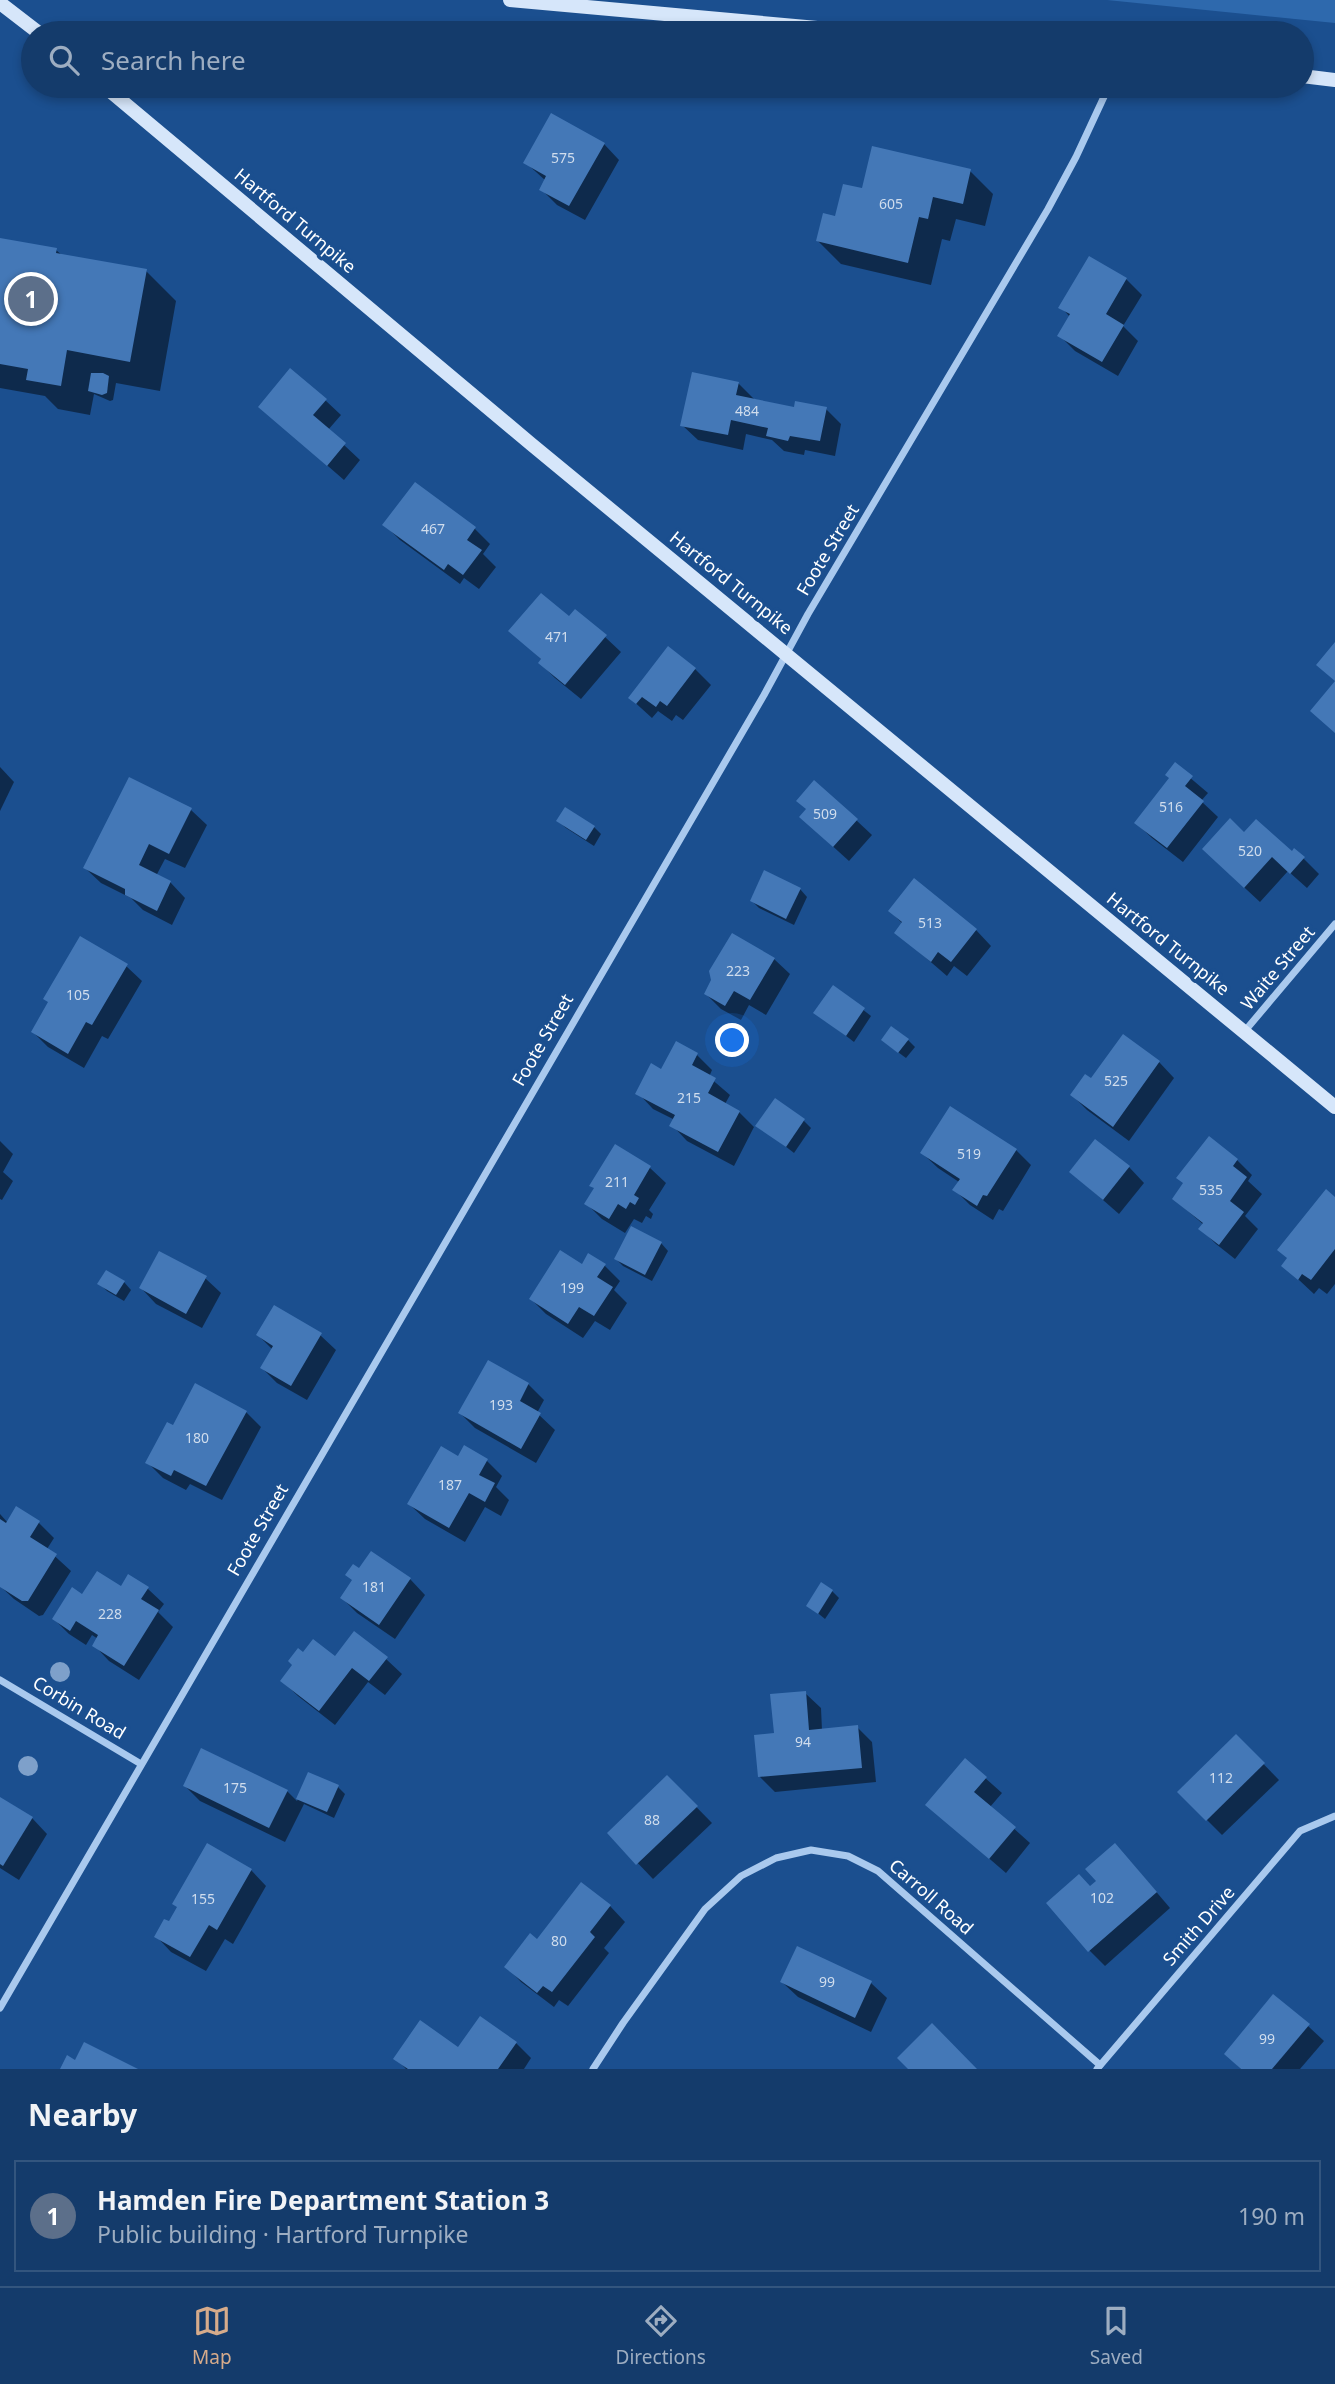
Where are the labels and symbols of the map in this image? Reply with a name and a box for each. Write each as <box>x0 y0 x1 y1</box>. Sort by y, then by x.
house number: 575 <box>551 148 575 167</box>
street label: Hartford Turnpike <box>230 162 361 278</box>
house number: 605 <box>879 194 903 213</box>
pin: 1 <box>8 273 54 325</box>
house number: 484 <box>735 401 759 420</box>
street label: Foote Street <box>790 499 864 600</box>
house number: 467 <box>421 519 445 538</box>
street label: Hartford Turnpike <box>665 525 798 639</box>
house number: 471 <box>545 627 569 646</box>
house number: 516 <box>1159 797 1183 816</box>
house number: 509 <box>813 804 837 823</box>
house number: 520 <box>1238 841 1262 860</box>
street label: Hartford Turnpike <box>1102 886 1235 1000</box>
house number: 513 <box>918 913 942 932</box>
street label: Waite Street <box>1235 920 1320 1014</box>
house number: 223 <box>726 961 750 980</box>
house number: 105 <box>66 985 90 1004</box>
street label: Foote Street <box>506 989 578 1090</box>
your location <box>715 1023 749 1057</box>
house number: 525 <box>1104 1071 1128 1090</box>
house number: 215 <box>677 1088 701 1107</box>
house number: 519 <box>957 1144 981 1163</box>
house number: 211 <box>605 1172 629 1191</box>
house number: 535 <box>1199 1180 1223 1199</box>
house number: 199 <box>560 1278 584 1297</box>
house number: 193 <box>489 1395 513 1414</box>
house number: 180 <box>185 1428 209 1447</box>
house number: 187 <box>438 1475 462 1494</box>
street label: Foote Street <box>221 1479 293 1580</box>
house number: 181 <box>362 1577 386 1596</box>
house number: 228 <box>98 1604 122 1623</box>
street label: Corbin Road <box>29 1670 130 1744</box>
house number: 94 <box>795 1732 811 1751</box>
house number: 112 <box>1209 1768 1233 1787</box>
house number: 175 <box>223 1778 247 1797</box>
house number: 88 <box>644 1810 660 1829</box>
street label: Carroll Road <box>885 1853 979 1939</box>
street label: Smith Drive <box>1157 1880 1240 1970</box>
house number: 102 <box>1090 1888 1114 1907</box>
house number: 155 <box>191 1889 215 1908</box>
house number: 80 <box>551 1931 567 1950</box>
house number: 99 <box>819 1972 835 1991</box>
house number: 99 <box>1259 2029 1275 2048</box>

